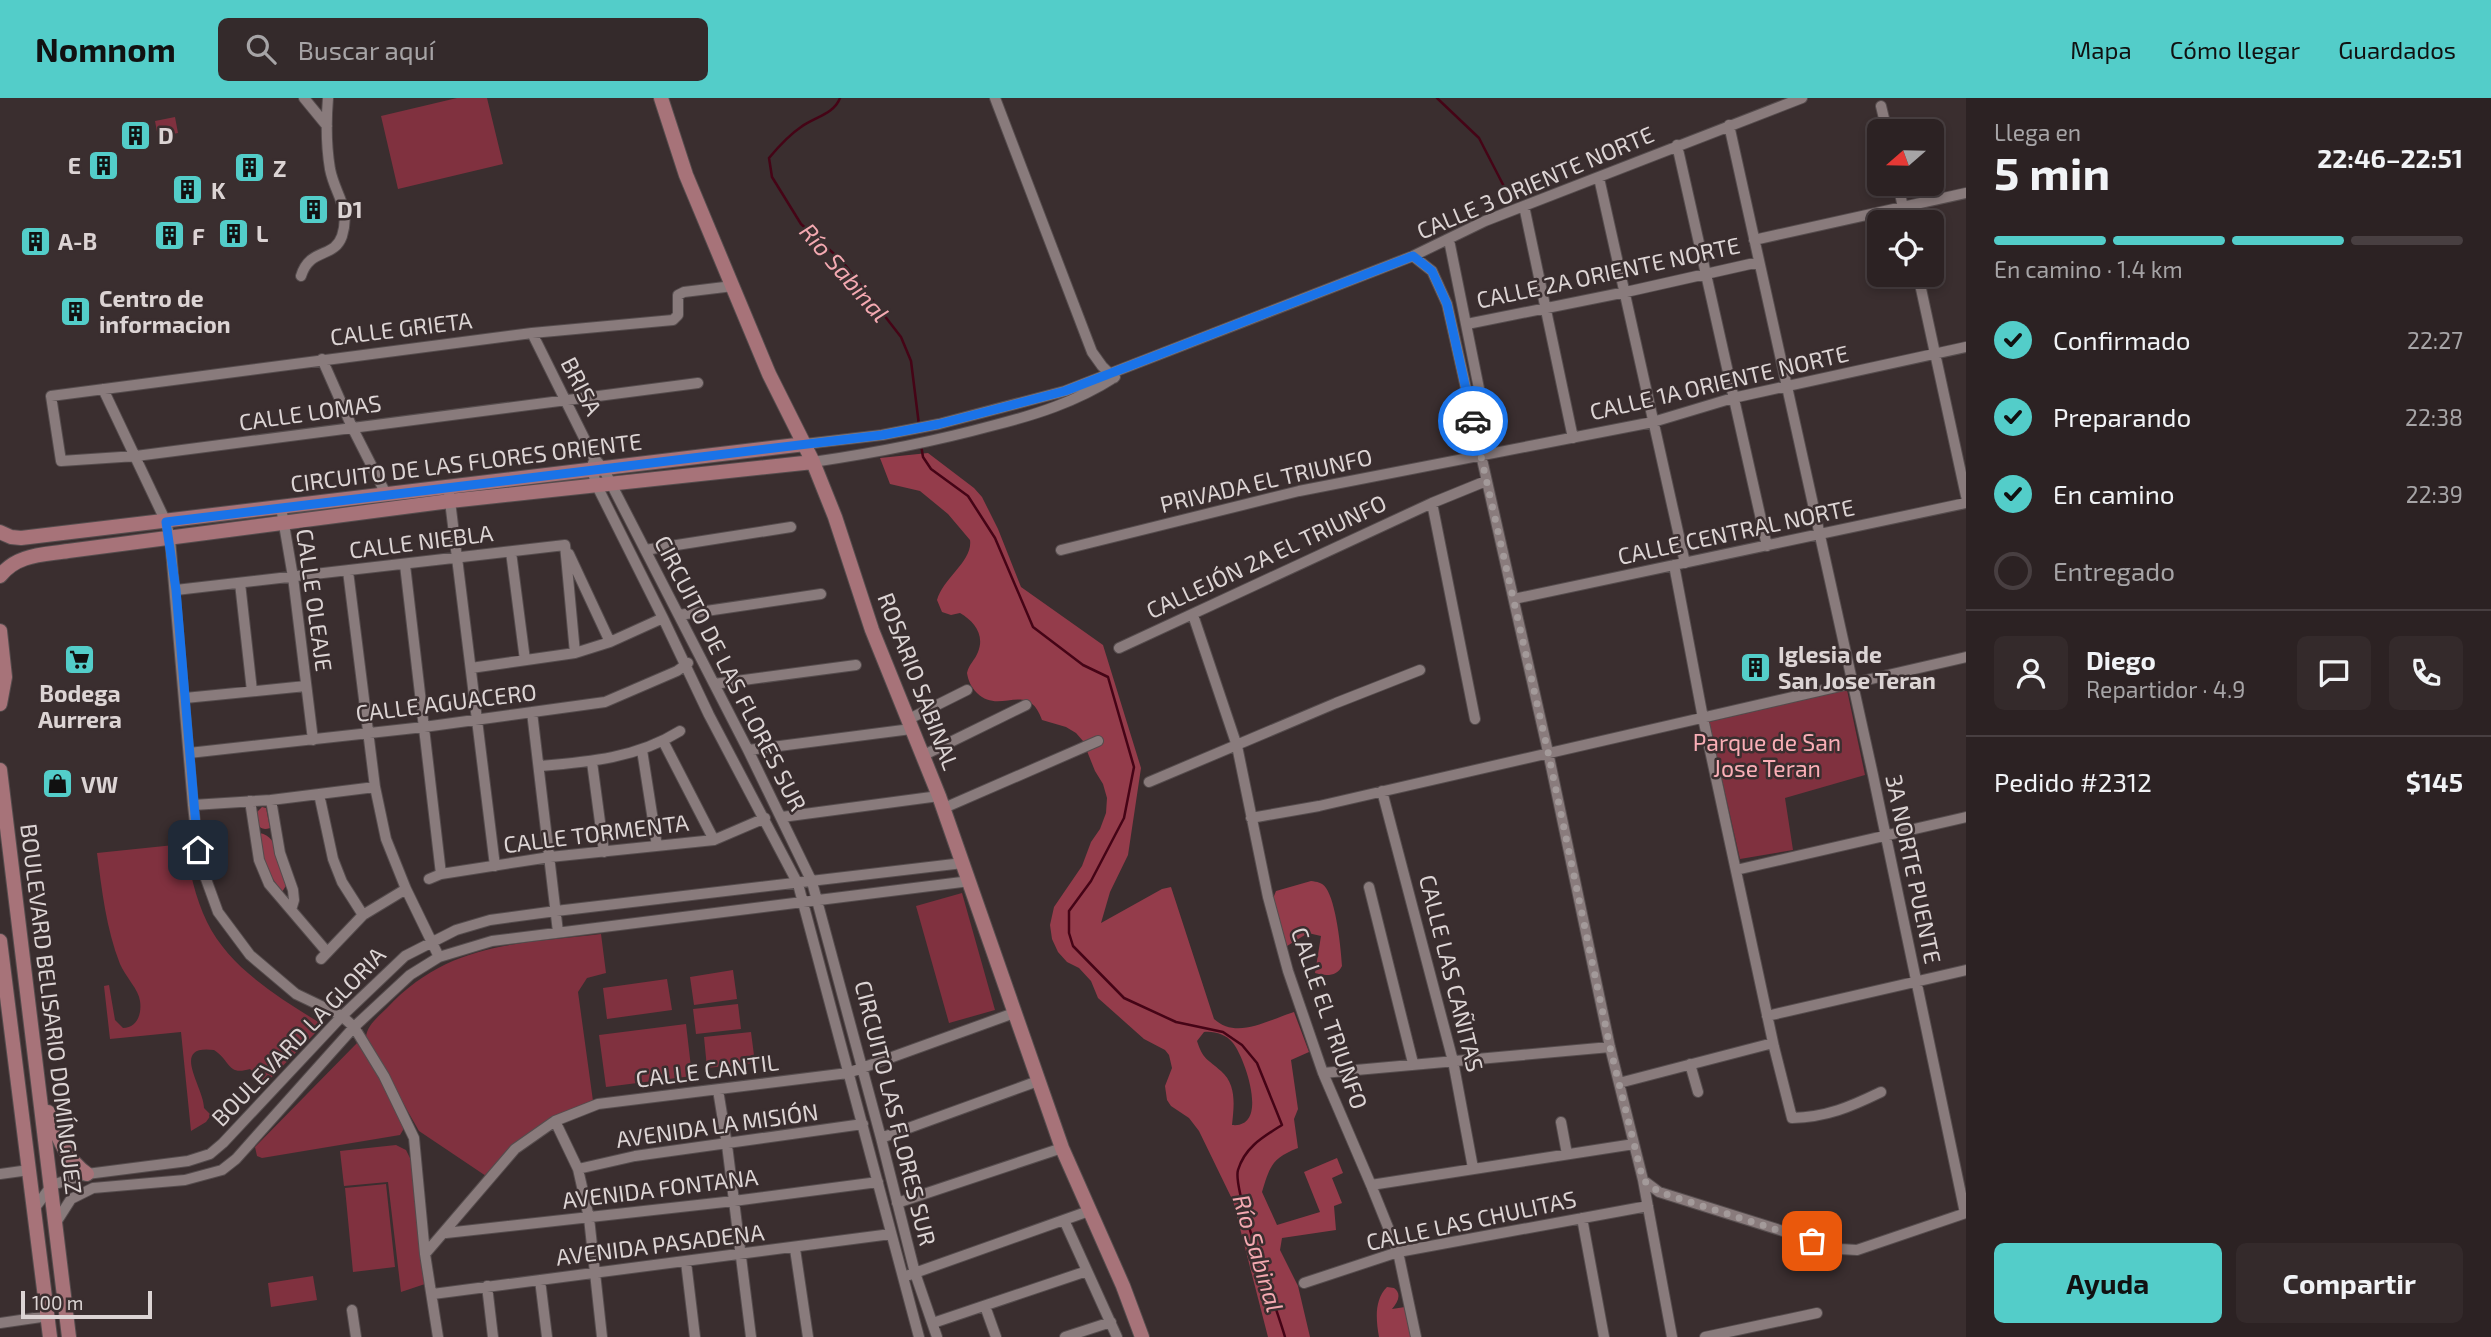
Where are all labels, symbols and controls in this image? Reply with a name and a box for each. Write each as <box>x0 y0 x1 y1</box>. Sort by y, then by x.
search box <box>218 18 708 81</box>
text: Nomnom <box>35 29 176 69</box>
icon: search <box>242 30 280 68</box>
text: Buscar aquí <box>298 34 435 65</box>
text: Mapa <box>2070 35 2132 64</box>
text: Cómo llegar <box>2170 35 2300 64</box>
text: Guardados <box>2338 35 2456 64</box>
building icon: D <box>118 118 152 152</box>
text: Llega en <box>1994 118 2081 146</box>
street label: CALLE 3 ORIENTE NORTE <box>1412 119 1658 245</box>
north arrow <box>1867 119 1944 196</box>
map controls <box>1867 119 1944 287</box>
place label: D <box>158 121 174 149</box>
text: 22:46–22:51 <box>2317 142 2463 173</box>
text: 5 min <box>1994 144 2110 199</box>
building icon: E <box>87 148 121 182</box>
place label: E <box>68 151 81 179</box>
building icon: Z <box>233 151 267 185</box>
place label: Z <box>273 154 286 182</box>
building icon: K <box>171 173 205 207</box>
place label: K <box>211 176 226 204</box>
building icon: D1 <box>297 192 331 226</box>
place label: D1 <box>337 195 363 223</box>
button: locate <box>1867 210 1944 287</box>
building icon: L <box>216 216 250 250</box>
water label: Río Sabinal <box>794 217 896 327</box>
building icon: F <box>152 219 186 253</box>
place label: L <box>256 219 268 247</box>
place label: F <box>192 222 205 250</box>
building icon: A-B <box>18 224 52 258</box>
place label: A-B <box>58 227 97 255</box>
street label: CALLE 2A ORIENTE NORTE <box>1474 230 1742 314</box>
text: En camino · 1.4 km <box>1994 255 2183 283</box>
place label: Centro de informacion <box>99 284 231 338</box>
building icon: Centro de informacion <box>59 294 93 328</box>
street label: CALLE GRIETA <box>328 305 474 351</box>
icon: check <box>1994 321 2032 359</box>
text: Confirmado <box>2053 324 2191 355</box>
text: 22:27 <box>2407 326 2463 354</box>
street label: CALLE 1A ORIENTE NORTE <box>1587 339 1851 425</box>
street label: BRISA <box>556 352 609 420</box>
courier <box>1438 386 1508 456</box>
street label: CALLE LOMAS <box>237 388 383 436</box>
icon: check <box>1994 398 2032 436</box>
text: Preparando <box>2053 401 2191 432</box>
icon: car <box>1454 402 1492 440</box>
text: 22:38 <box>2405 403 2463 431</box>
street label: CIRCUITO DE LAS FLORES ORIENTE <box>289 427 643 497</box>
street label: PRIVADA EL TRIUNFO <box>1157 442 1375 518</box>
icon: check <box>1994 475 2032 513</box>
text: En camino <box>2053 478 2175 509</box>
text: 22:39 <box>2406 480 2463 508</box>
street label: CALLEJÓN 2A EL TRIUNFO <box>1141 488 1391 624</box>
street label: CALLE CENTRAL NORTE <box>1615 492 1857 570</box>
street label: CALLE NIEBLA <box>348 518 495 564</box>
street label: CALLE OLEAJE <box>291 527 339 673</box>
street label: CIRCUITO DE LAS FLORES SUR <box>649 531 813 815</box>
text: Entregado <box>2053 555 2175 586</box>
street label: ROSARIO SABINAL <box>872 589 966 774</box>
button: person <box>1994 636 2068 710</box>
button: chat <box>2297 636 2371 710</box>
button: phone <box>2389 636 2463 710</box>
place label: Iglesia de San Jose Teran <box>1778 640 1936 694</box>
supermarket icon: Bodega Aurrera <box>63 642 97 676</box>
text: Diego <box>2086 644 2156 675</box>
building icon: Iglesia de San Jose Teran <box>1738 650 1772 684</box>
text: Repartidor · 4.9 <box>2086 675 2245 703</box>
street label: CALLE AGUACERO <box>354 677 538 727</box>
place label: Bodega Aurrera <box>38 679 122 733</box>
park label: Parque de San Jose Teran <box>1693 728 1841 782</box>
text: Pedido #2312 <box>1994 766 2152 797</box>
text: $145 <box>2406 766 2463 797</box>
shop icon: VW <box>41 767 75 801</box>
place label: VW <box>81 770 118 798</box>
street label: 3A NORTE PUENTE <box>1880 772 1948 966</box>
street label: CALLE TORMENTA <box>502 808 691 858</box>
pin <box>168 820 228 880</box>
street label: BOULEVARD BELISARIO DOMÍNGUEZ <box>15 822 89 1196</box>
icon: home <box>179 831 217 869</box>
street label: CALLE LAS CAÑITAS <box>1414 872 1490 1074</box>
street label: CALLE EL TRIUNFO <box>1286 923 1374 1113</box>
street label: BOULEVARD LA GLORIA <box>205 940 391 1131</box>
street label: CIRCUITO LAS FLORES SUR <box>849 978 943 1248</box>
street label: CALLE CANTIL <box>634 1047 780 1093</box>
street label: AVENIDA LA MISIÓN <box>614 1097 820 1153</box>
street label: AVENIDA FONTANA <box>560 1162 760 1214</box>
street label: CALLE LAS CHULITAS <box>1363 1184 1579 1256</box>
water label: Río Sabinal <box>1227 1191 1291 1315</box>
pin <box>1782 1211 1842 1271</box>
street label: AVENIDA PASADENA <box>554 1217 766 1271</box>
icon: bag <box>1793 1222 1831 1260</box>
button: Ayuda <box>1994 1243 2222 1323</box>
button: Compartir <box>2236 1243 2463 1323</box>
scale bar <box>21 1288 152 1320</box>
text: 100 m <box>32 1291 83 1314</box>

